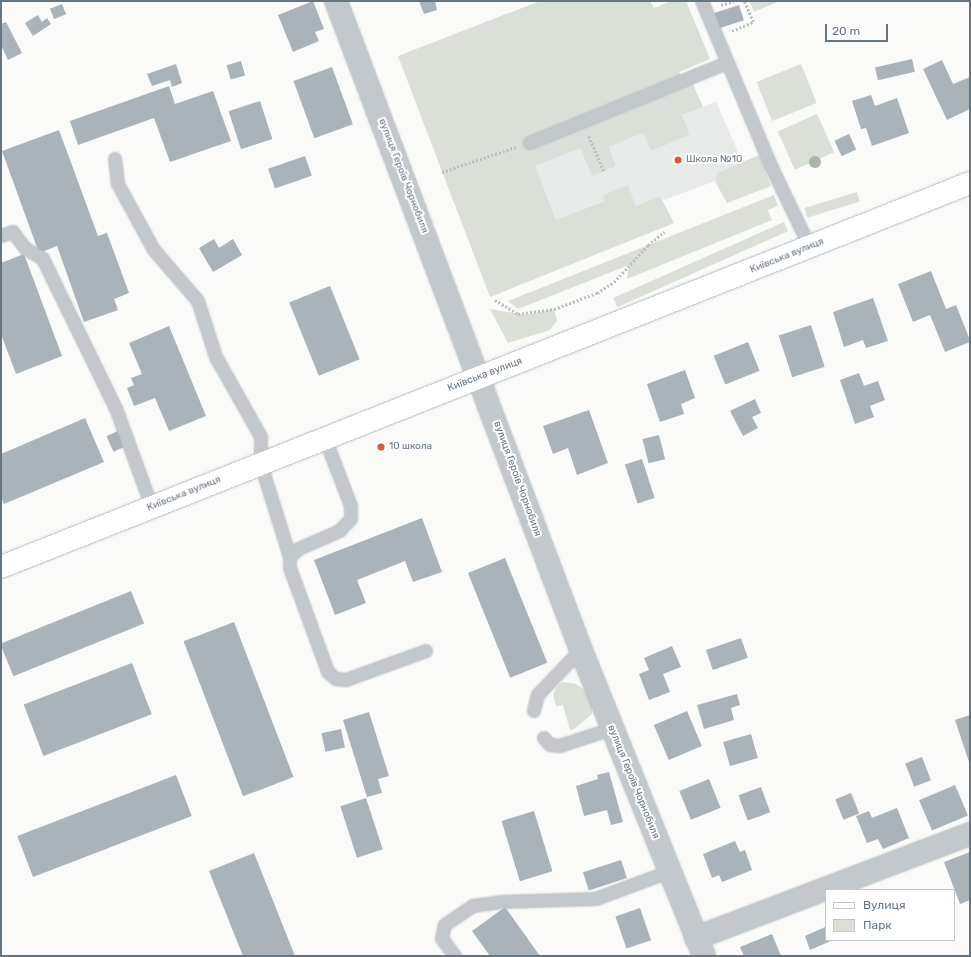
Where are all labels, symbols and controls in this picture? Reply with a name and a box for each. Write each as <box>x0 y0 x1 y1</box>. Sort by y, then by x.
scale bar <box>827 16 890 42</box>
text: 20 m <box>832 24 860 38</box>
street label: вулиця Героїв Чорнобиля <box>376 117 430 235</box>
place label: Школа №10 <box>686 154 742 166</box>
marker: Школа №10 <box>673 155 683 165</box>
street label: Київська вулиця <box>748 236 826 276</box>
street label: Київська вулиця <box>446 355 524 395</box>
street label: вулиця Героїв Чорнобиля <box>491 420 543 538</box>
place label: 10 школа <box>389 441 432 453</box>
marker: 10 школа <box>376 442 386 452</box>
street label: Київська вулиця <box>145 474 223 514</box>
street label: вулиця Героїв Чорнобиля <box>605 723 661 841</box>
legend <box>825 889 955 941</box>
text: Вулиця <box>863 898 905 912</box>
text: Парк <box>863 918 892 932</box>

